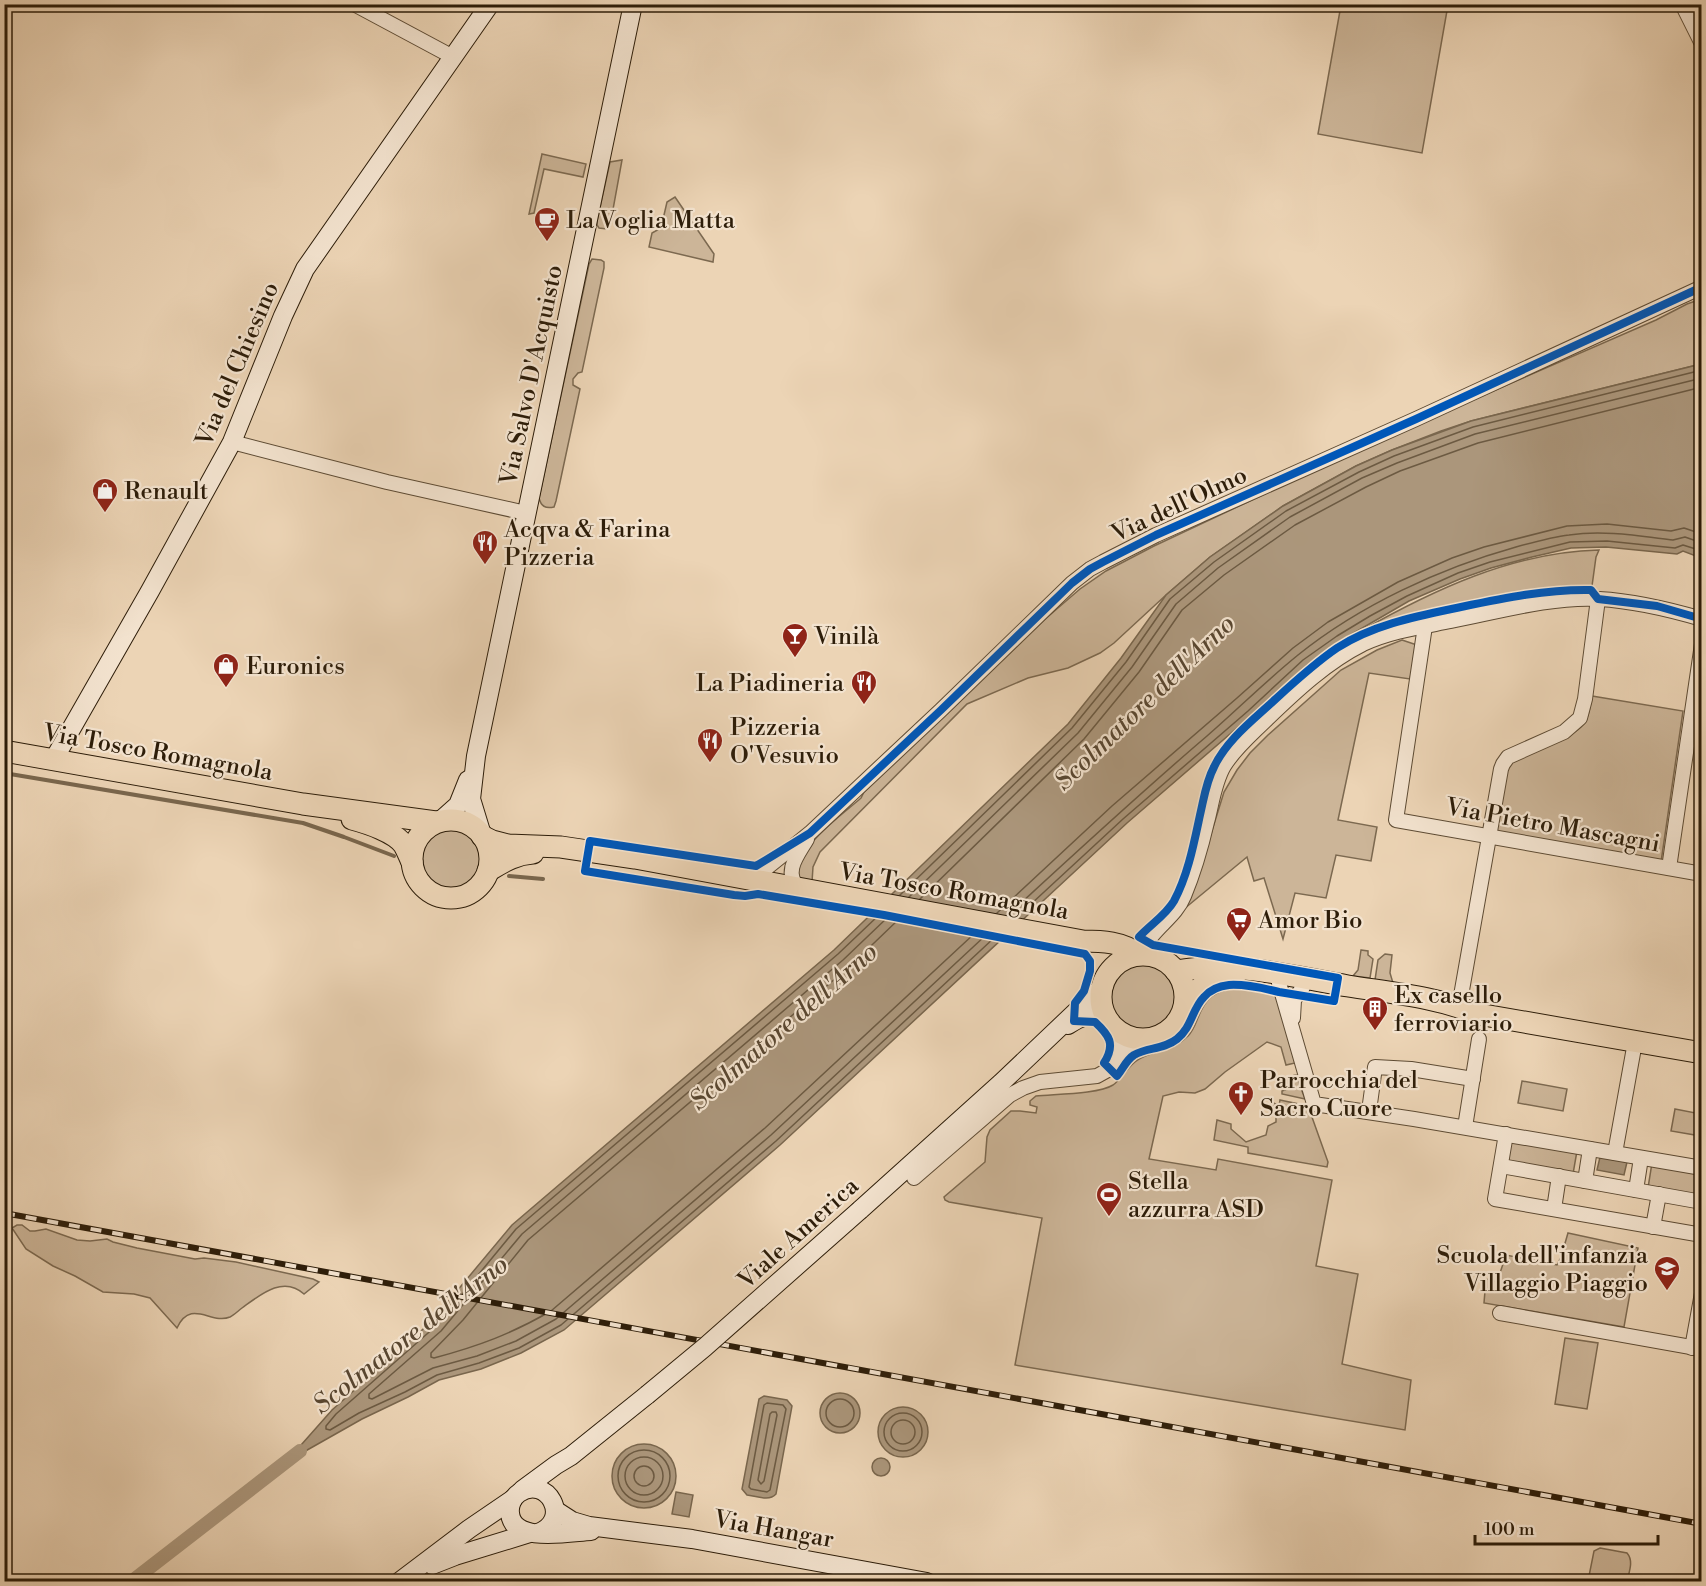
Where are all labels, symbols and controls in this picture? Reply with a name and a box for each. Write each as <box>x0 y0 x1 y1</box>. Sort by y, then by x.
cafe icon: La Voglia Matta <box>532 205 562 243</box>
place label: La Voglia Matta <box>566 206 736 236</box>
street label: Via Salvo D'Acquisto <box>494 262 570 489</box>
street label: Via del Chiesino <box>189 278 286 452</box>
street label: Via dell'Olmo <box>1106 460 1252 550</box>
shop icon: Renault <box>90 476 120 514</box>
place label: Renault <box>124 477 209 507</box>
place label: Acqva & Farina Pizzeria <box>503 515 671 573</box>
restaurant icon: Acqva & Farina Pizzeria <box>470 528 500 566</box>
water label: Scolmatore dell'Arno <box>1048 608 1242 797</box>
bar icon: Vinilà <box>780 621 810 659</box>
place label: Vinilà <box>813 622 880 652</box>
shop icon: Euronics <box>211 651 241 689</box>
place label: Euronics <box>246 652 345 682</box>
restaurant icon: La Piadineria <box>849 668 879 706</box>
place label: La Piadineria <box>696 669 845 699</box>
place label: Pizzeria O'Vesuvio <box>730 713 839 771</box>
street label: Via Tosco Romagnola <box>40 718 276 788</box>
restaurant icon: Pizzeria O'Vesuvio <box>695 726 725 764</box>
street label: Via Pietro Mascagni <box>1442 792 1662 860</box>
street label: Via Tosco Romagnola <box>836 857 1072 927</box>
supermarket icon: Amor Bio <box>1224 905 1254 943</box>
place label: Amor Bio <box>1257 906 1363 936</box>
water label: Scolmatore dell'Arno <box>683 936 884 1117</box>
place label: Ex casello ferroviario <box>1394 981 1513 1039</box>
building icon: Ex casello ferroviario <box>1360 994 1390 1032</box>
place label: Parrocchia del Sacro Cuore <box>1260 1066 1418 1124</box>
church icon: Parrocchia del Sacro Cuore <box>1226 1079 1256 1117</box>
place label: Stella azzurra ASD <box>1128 1167 1264 1225</box>
street label: Viale America <box>731 1171 866 1297</box>
sports icon: Stella azzurra ASD <box>1094 1180 1124 1218</box>
place label: Scuola dell'infanzia Villaggio Piaggio <box>1436 1241 1649 1299</box>
water label: Scolmatore dell'Arno <box>307 1249 515 1421</box>
school or university icon: Scuola dell'infanzia Villaggio Piaggio <box>1652 1254 1682 1292</box>
street label: Via Hangar <box>710 1504 836 1555</box>
scale bar <box>1475 1508 1658 1546</box>
text: 100 m <box>1484 1518 1535 1541</box>

